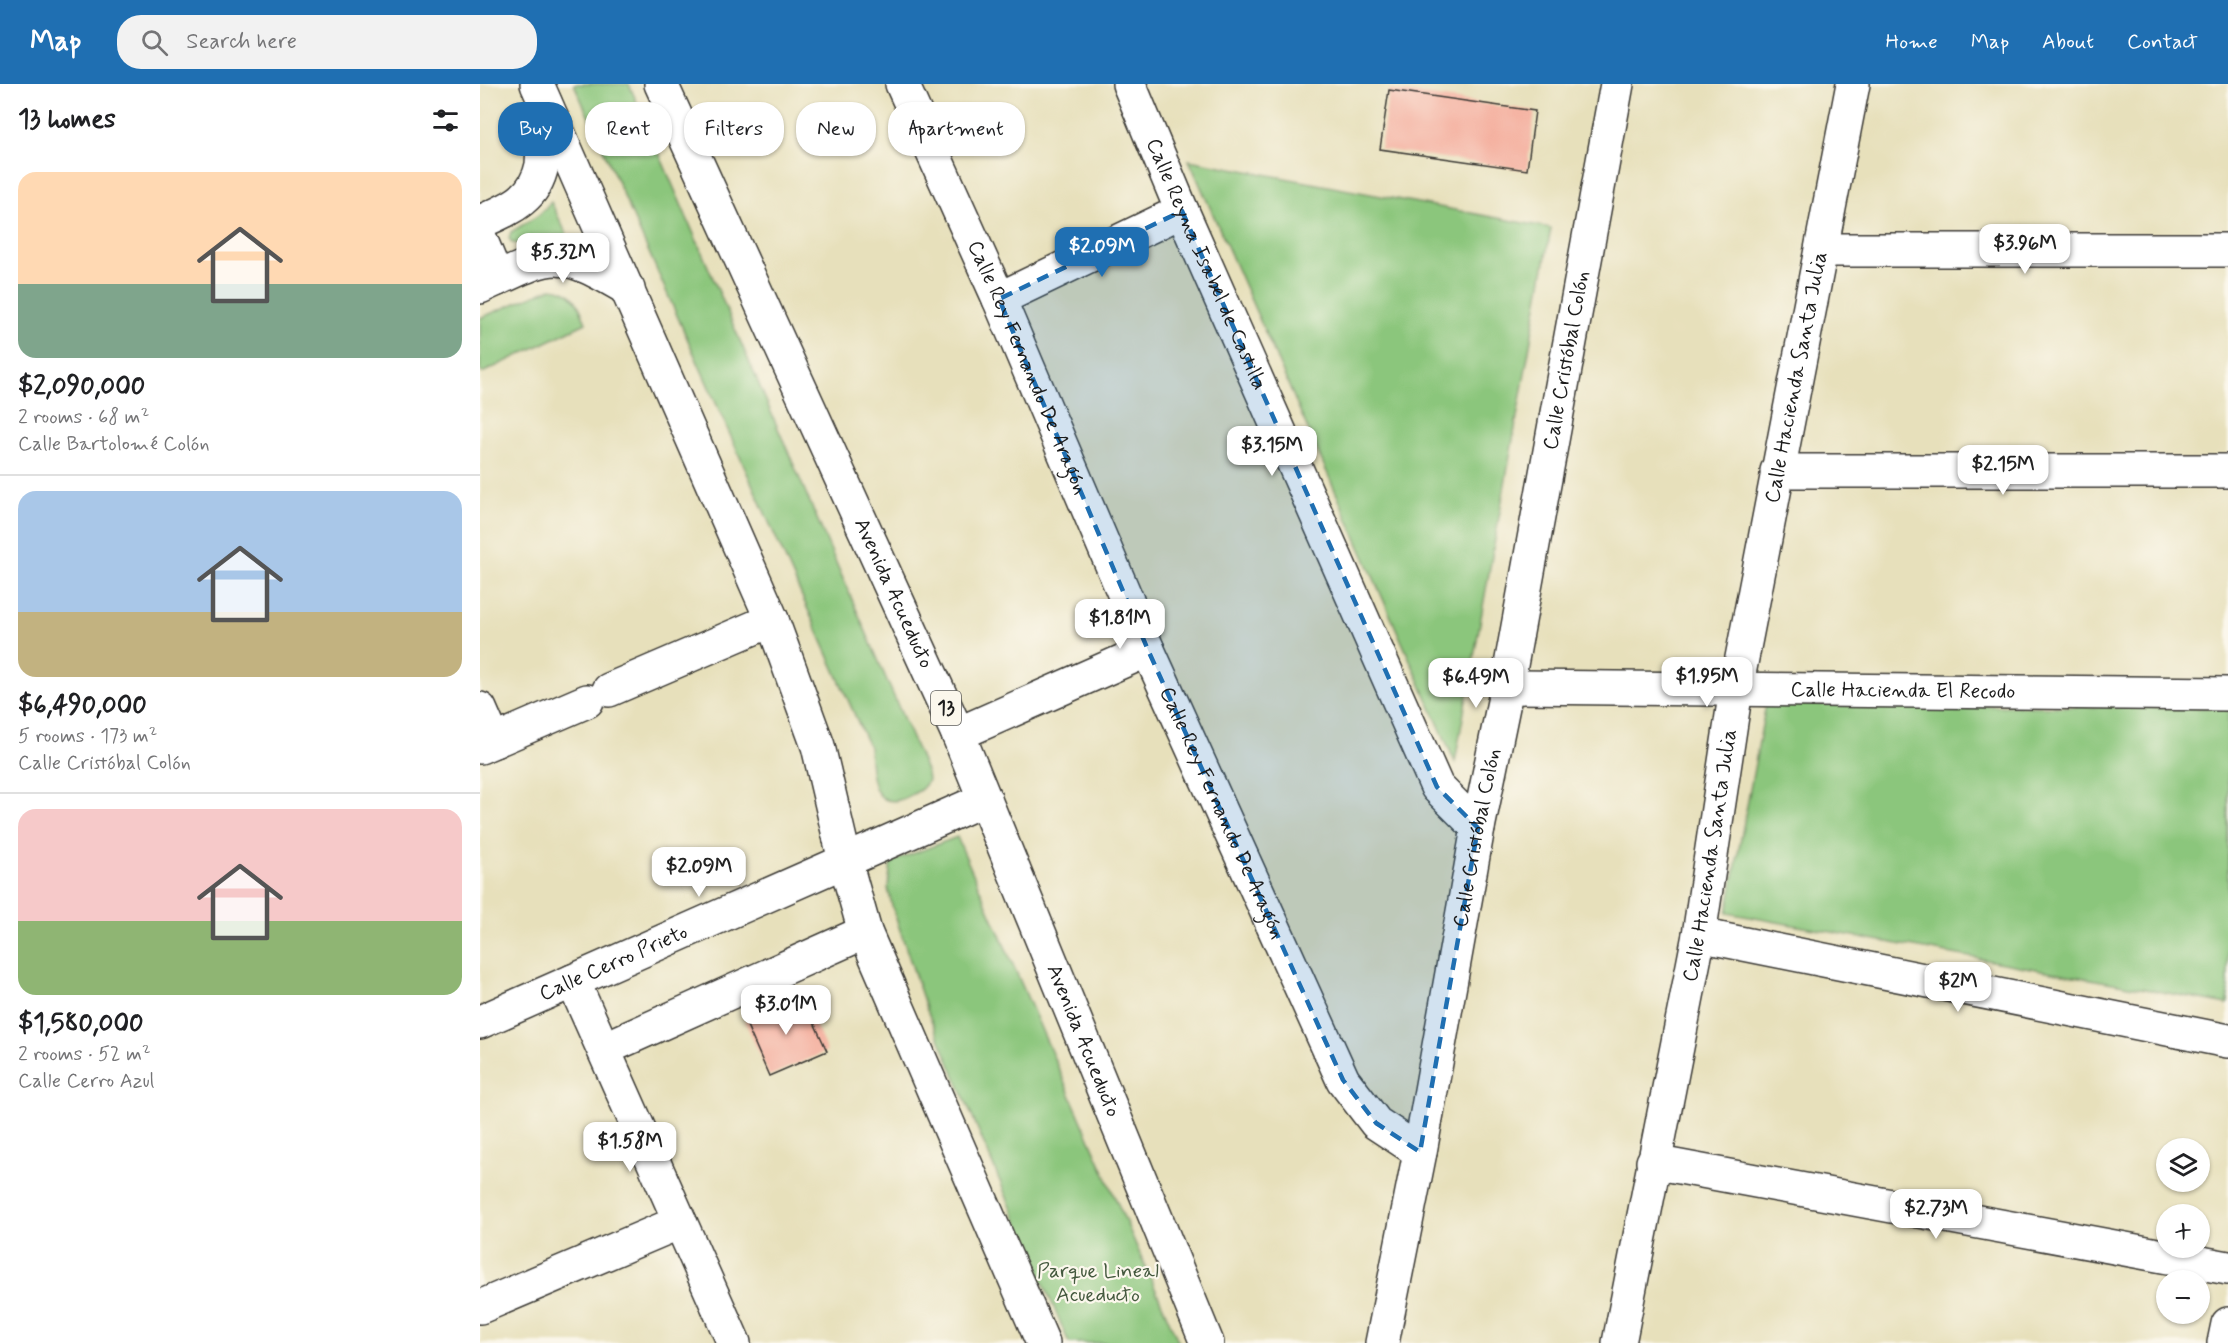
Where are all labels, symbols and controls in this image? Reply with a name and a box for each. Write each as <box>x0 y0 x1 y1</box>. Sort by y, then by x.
search box <box>117 15 537 69</box>
text: Map <box>30 24 81 61</box>
icon: search <box>138 26 171 59</box>
text: Search here <box>186 28 297 56</box>
text: Home <box>1886 28 1938 56</box>
text: Map <box>1971 28 2009 56</box>
text: About <box>2042 28 2094 56</box>
text: Contact <box>2127 28 2198 56</box>
chip: Buy <box>498 102 573 156</box>
chip: Rent <box>585 102 672 156</box>
chip: Filters <box>684 102 784 156</box>
chip: New <box>796 102 876 156</box>
chip: Apartment <box>888 102 1025 156</box>
text: 13 homes <box>18 103 116 137</box>
icon: filters <box>429 104 462 137</box>
street label: Calle Reyna Isabel de Castilla <box>1139 134 1273 394</box>
icon: home <box>186 211 294 319</box>
pin: $3.96M <box>1976 224 2074 275</box>
pin: $2.09M <box>1053 227 1151 278</box>
text: $3.96M <box>1993 230 2057 257</box>
pin: $5.32M <box>514 233 612 284</box>
text: $2.09M <box>1069 233 1135 260</box>
street label: Calle Rey Fernando De Aragón <box>960 236 1094 499</box>
text: $5.32M <box>530 239 596 266</box>
street label: Calle Hacienda Santa Julia <box>1758 249 1834 505</box>
street label: Calle Cristóbal Colón <box>1537 268 1597 452</box>
text: $2,090,000 <box>18 370 145 404</box>
text: 2 rooms · 68 m² <box>18 404 149 431</box>
pin: $3.15M <box>1223 426 1321 477</box>
text: Calle Bartolomé Colón <box>18 431 209 458</box>
text: $3.15M <box>1241 432 1303 459</box>
pin: $2.15M <box>1954 445 2052 496</box>
text: $2.15M <box>1972 451 2034 478</box>
street label: Avenida Acueducto <box>847 514 940 673</box>
icon: home <box>186 530 294 638</box>
pin: $1.81M <box>1071 599 1169 650</box>
text: $1.81M <box>1089 605 1151 632</box>
pin: $1.95M <box>1658 657 1756 708</box>
pin: $6.49M <box>1427 658 1525 709</box>
text: $1.95M <box>1676 663 1738 690</box>
text: $6.49M <box>1442 664 1510 691</box>
street label: Calle Hacienda El Recodo <box>1790 676 2015 706</box>
street label: Calle Rey Fernando De Aragón <box>1153 682 1291 943</box>
text: $6,490,000 <box>18 689 147 723</box>
road number: 13 <box>931 691 961 725</box>
text: 5 rooms · 173 m² <box>18 723 157 750</box>
street label: Calle Hacienda Santa Julia <box>1676 727 1744 984</box>
street label: Calle Cristóbal Colón <box>1446 746 1508 930</box>
text: Calle Cristóbal Colón <box>18 750 191 777</box>
pin: $2.09M <box>650 847 748 898</box>
icon: home <box>186 848 294 956</box>
text: $2.09M <box>666 853 732 880</box>
street label: Calle Cerro Prieto <box>535 918 692 1008</box>
street label: Avenida Acueducto <box>1040 960 1127 1121</box>
pin: $2M <box>1929 962 1987 1013</box>
text: $2M <box>1938 968 1978 995</box>
pin: $3.01M <box>737 985 835 1036</box>
text: $3.01M <box>755 991 817 1018</box>
text: $1,580,000 <box>18 1007 144 1041</box>
text: 2 rooms · 52 m² <box>18 1041 151 1068</box>
text: Calle Cerro Azul <box>18 1068 154 1095</box>
pin: $1.58M <box>581 1122 679 1173</box>
text: $1.58M <box>597 1128 663 1155</box>
map controls <box>2156 1138 2210 1324</box>
button: layers <box>2156 1138 2210 1192</box>
pin: $2.73M <box>1887 1189 1985 1240</box>
text: $2.73M <box>1904 1195 1968 1222</box>
button: + <box>2156 1204 2210 1258</box>
park label: Parque Lineal Acueducto <box>1037 1257 1159 1309</box>
button: − <box>2156 1270 2210 1324</box>

